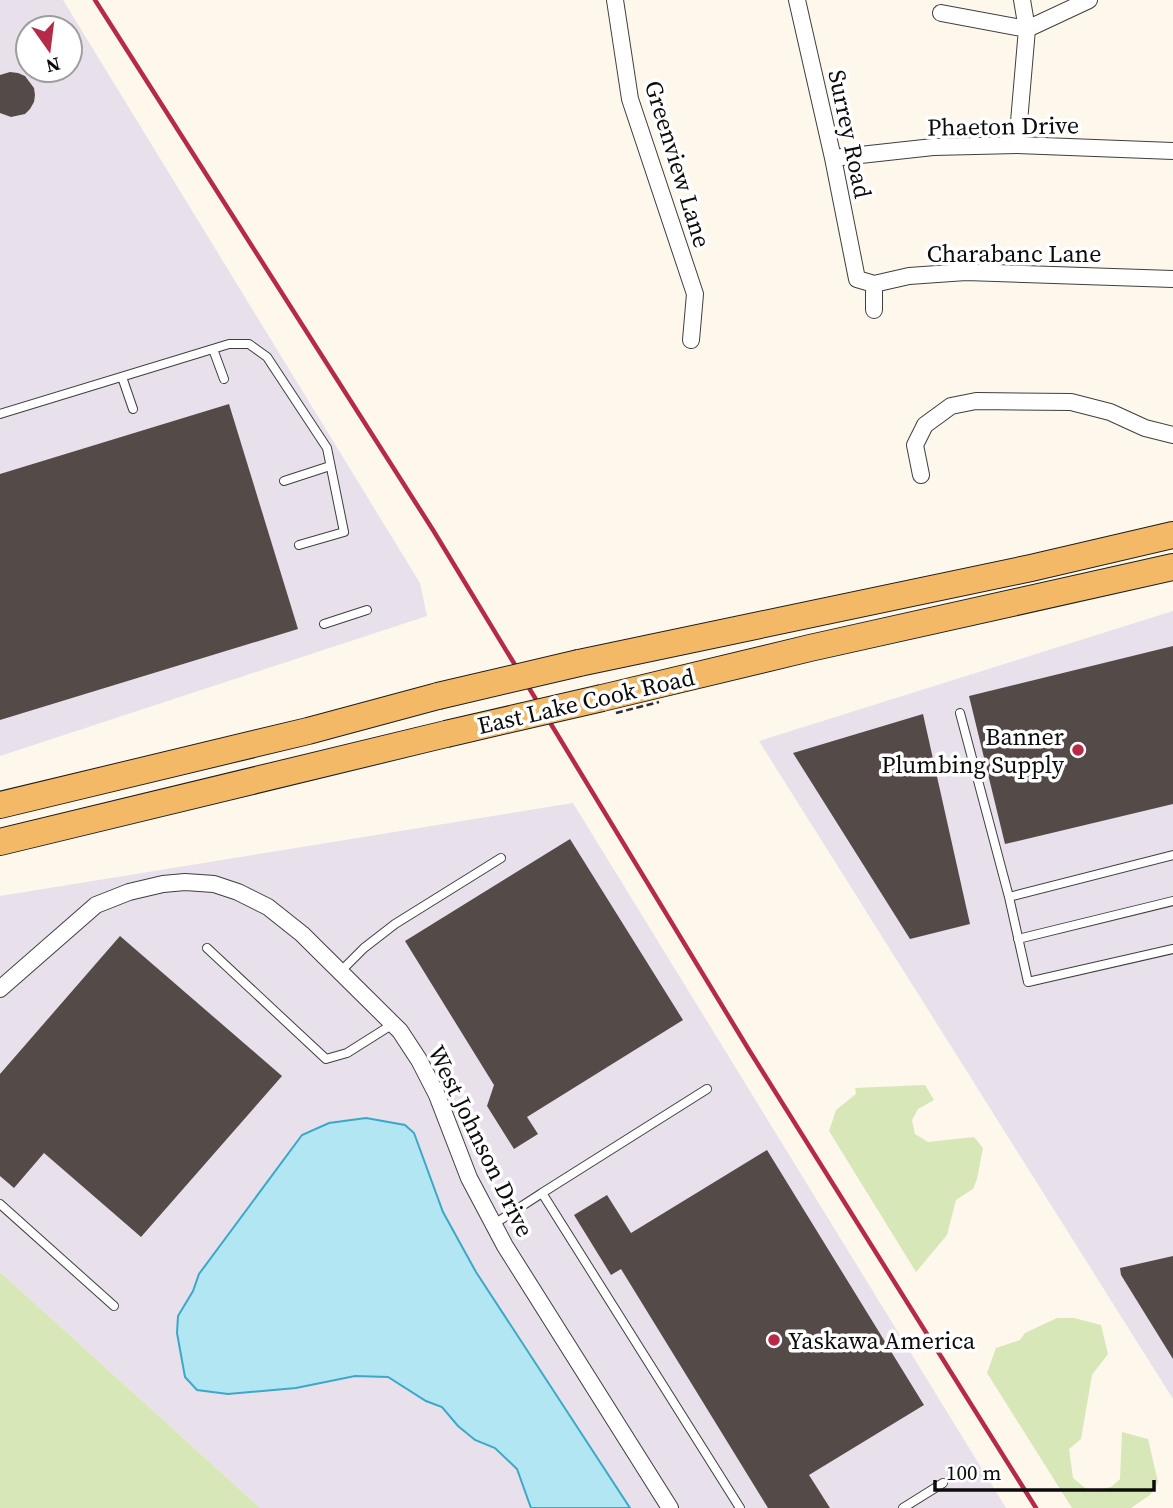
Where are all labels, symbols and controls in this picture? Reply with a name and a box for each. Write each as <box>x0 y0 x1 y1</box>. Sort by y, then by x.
north arrow <box>14 14 84 84</box>
text: N <box>43 51 63 80</box>
street label: Surrey Road <box>820 67 880 202</box>
street label: Greenview Lane <box>637 76 719 252</box>
street label: Phaeton Drive <box>927 108 1079 144</box>
street label: Charabanc Lane <box>927 237 1101 270</box>
street label: East Lake Cook Road <box>474 660 698 742</box>
place label: Banner Plumbing Supply <box>881 720 1065 781</box>
marker: Banner Plumbing Supply <box>1070 742 1086 758</box>
street label: West Johnson Drive <box>420 1040 542 1242</box>
place label: Yaskawa America <box>788 1324 976 1357</box>
marker: Yaskawa America <box>766 1332 782 1348</box>
scale bar <box>935 1448 1154 1492</box>
text: 100 m <box>946 1458 1001 1487</box>

